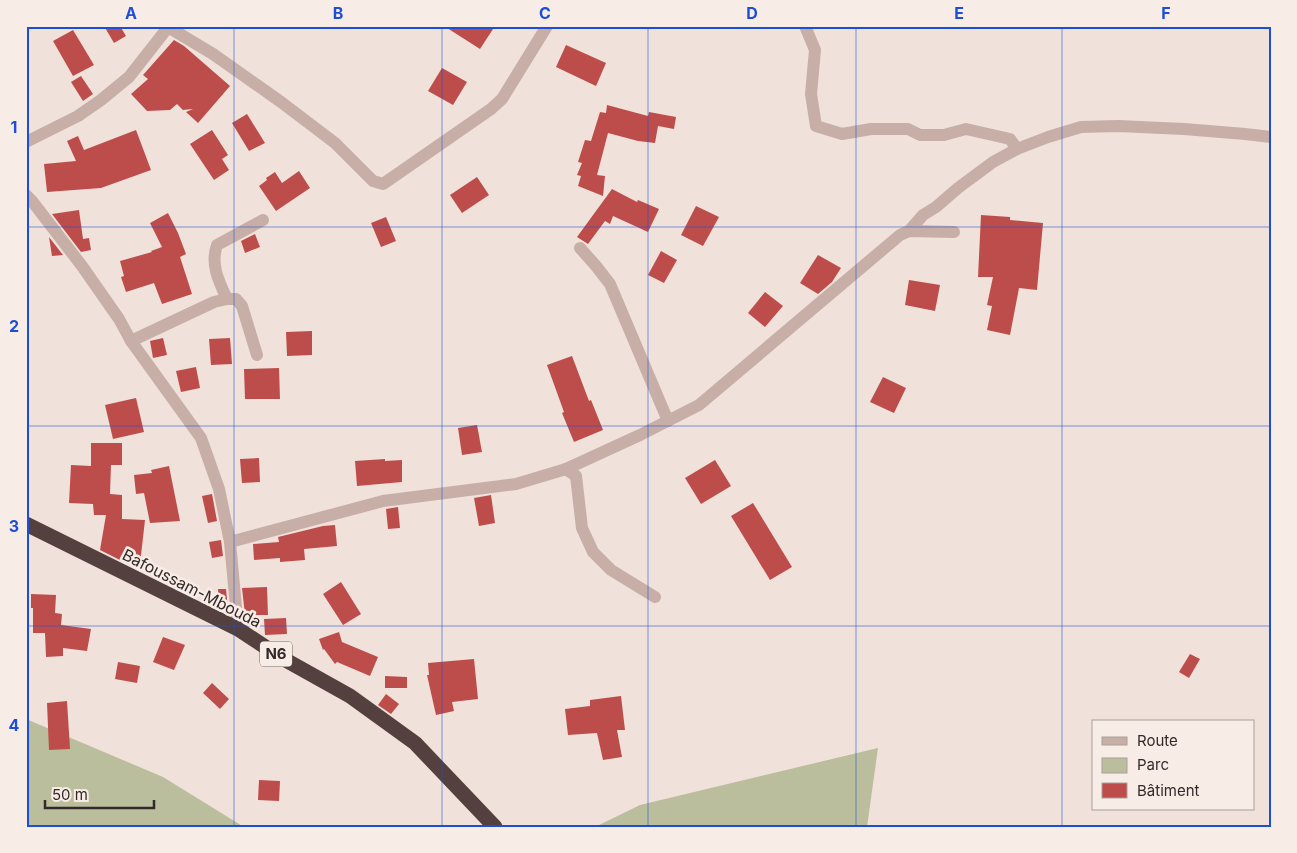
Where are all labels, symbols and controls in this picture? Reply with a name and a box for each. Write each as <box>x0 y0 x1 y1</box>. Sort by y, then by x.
text: A <box>125 3 137 23</box>
text: B <box>333 3 343 23</box>
text: C <box>539 3 551 23</box>
text: D <box>746 3 758 23</box>
text: E <box>954 3 964 23</box>
text: F <box>1161 3 1171 23</box>
text: 1 <box>11 117 17 137</box>
text: 2 <box>9 316 19 336</box>
text: 3 <box>9 516 19 536</box>
street label: Bafoussam-Mbouda <box>119 544 265 632</box>
road number: N6 <box>260 642 292 666</box>
text: 4 <box>9 715 20 735</box>
legend <box>1092 720 1254 810</box>
text: Route <box>1137 731 1178 750</box>
text: Parc <box>1137 755 1169 774</box>
scale bar <box>45 778 154 810</box>
text: Bâtiment <box>1137 781 1200 800</box>
text: 50 m <box>52 785 88 804</box>

